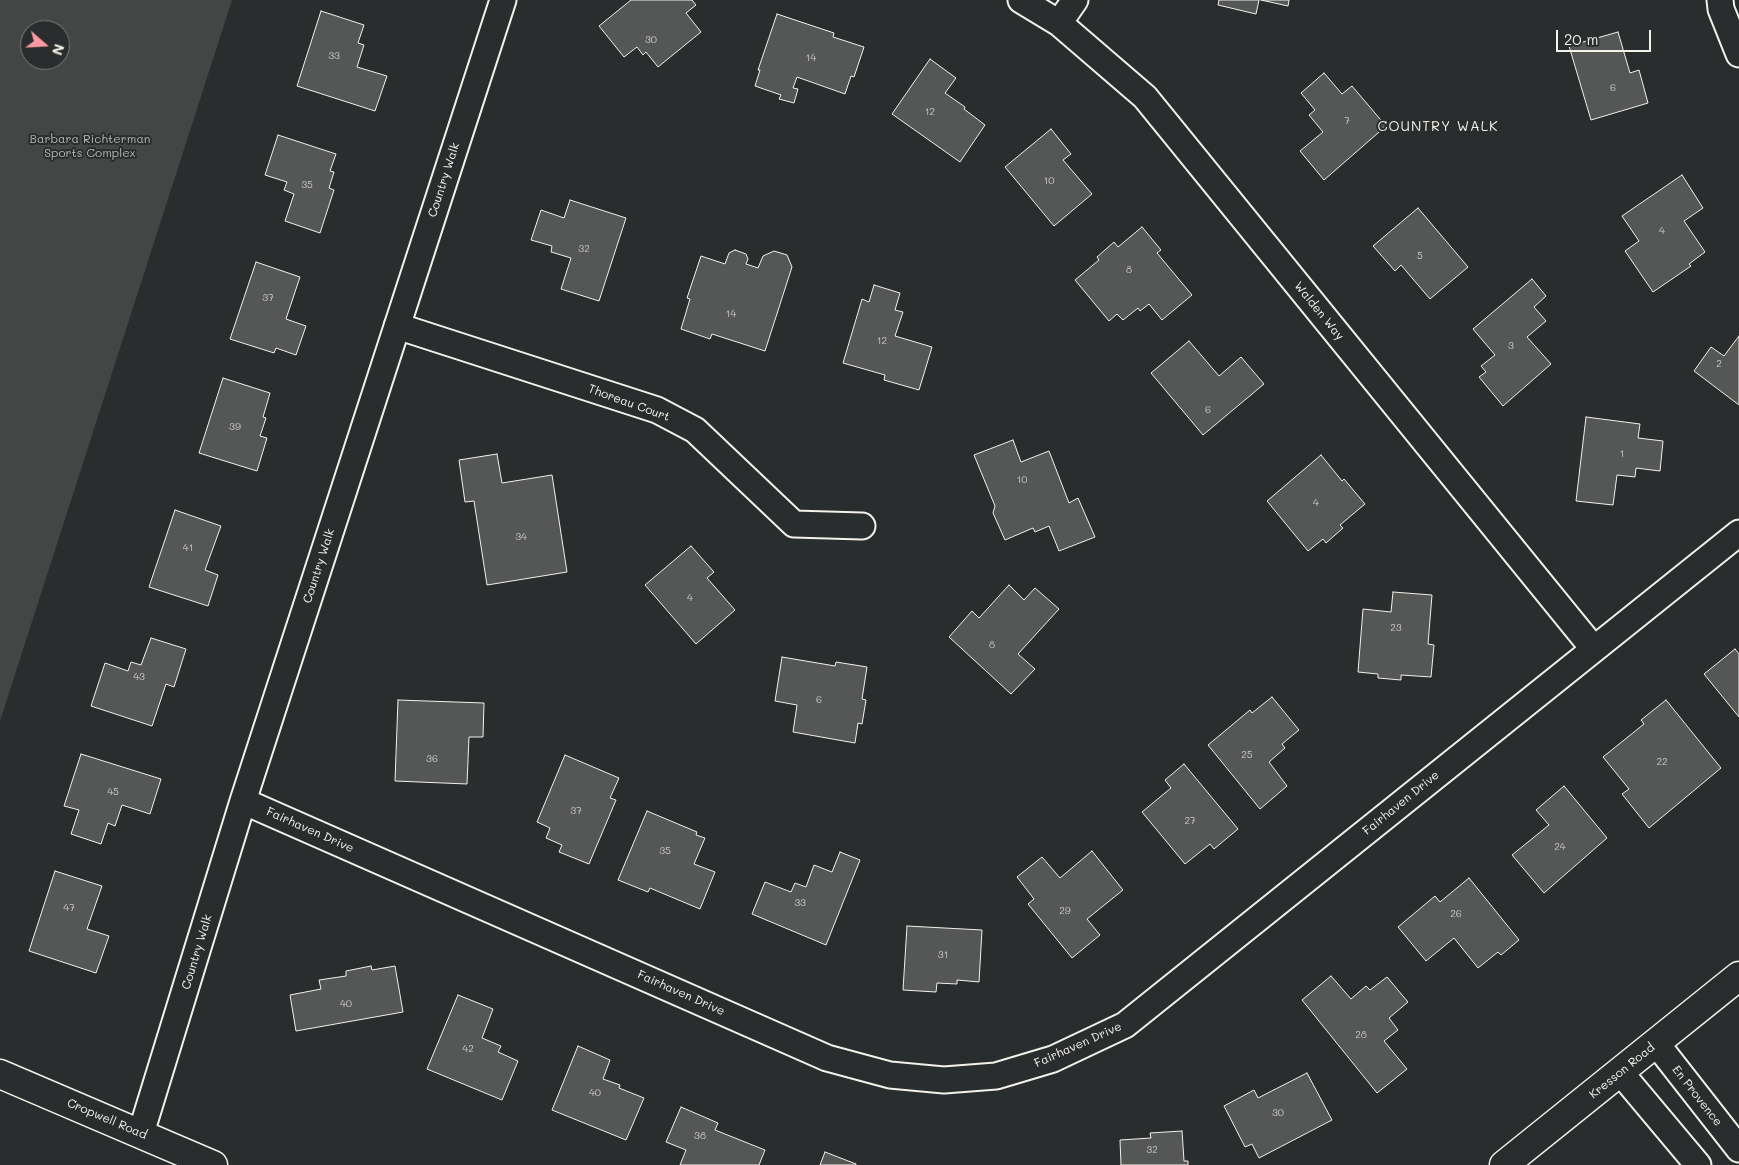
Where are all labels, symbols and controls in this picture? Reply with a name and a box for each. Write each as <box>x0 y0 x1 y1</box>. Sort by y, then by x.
north arrow <box>20 20 70 70</box>
scale bar <box>1559 20 1654 52</box>
text: 20 m <box>1564 29 1598 49</box>
house number: 30 <box>645 34 657 46</box>
text: N <box>48 42 69 58</box>
house number: 33 <box>328 50 340 62</box>
house number: 14 <box>806 52 816 64</box>
house number: 6 <box>1610 82 1616 94</box>
house number: 12 <box>925 106 935 118</box>
house number: 7 <box>1344 115 1350 127</box>
district label: COUNTRY WALK <box>1376 119 1500 135</box>
park label: Barbara Richterman Sports Complex <box>29 132 151 160</box>
street label: Country Walk <box>425 141 463 219</box>
house number: 10 <box>1044 175 1054 187</box>
house number: 35 <box>301 179 313 191</box>
house number: 4 <box>1659 225 1665 237</box>
house number: 32 <box>578 243 590 255</box>
house number: 5 <box>1417 250 1423 262</box>
house number: 8 <box>1126 264 1132 276</box>
street label: Walden Way <box>1291 279 1347 343</box>
house number: 37 <box>262 292 274 304</box>
house number: 14 <box>726 308 736 320</box>
house number: 12 <box>877 335 887 347</box>
house number: 3 <box>1508 340 1514 352</box>
house number: 2 <box>1716 358 1722 370</box>
street label: Thoreau Court <box>586 382 672 424</box>
house number: 6 <box>1205 404 1211 416</box>
house number: 39 <box>229 421 241 433</box>
house number: 1 <box>1620 448 1624 460</box>
house number: 10 <box>1017 474 1027 486</box>
house number: 4 <box>1313 497 1319 509</box>
street label: Country Walk <box>300 527 338 605</box>
house number: 34 <box>515 531 527 543</box>
house number: 41 <box>183 542 193 554</box>
house number: 4 <box>687 592 693 604</box>
house number: 23 <box>1390 622 1402 634</box>
house number: 8 <box>989 639 995 651</box>
house number: 43 <box>133 671 145 683</box>
house number: 6 <box>816 694 822 706</box>
house number: 25 <box>1241 749 1253 761</box>
house number: 36 <box>426 753 438 765</box>
house number: 22 <box>1656 756 1668 768</box>
street label: Fairhaven Drive <box>1360 768 1442 838</box>
house number: 45 <box>107 786 119 798</box>
street label: Fairhaven Drive <box>264 804 356 856</box>
house number: 37 <box>570 805 582 817</box>
house number: 27 <box>1184 815 1196 827</box>
house number: 24 <box>1554 841 1566 853</box>
house number: 35 <box>659 845 671 857</box>
house number: 33 <box>794 897 806 909</box>
house number: 47 <box>63 902 75 914</box>
house number: 29 <box>1059 905 1071 917</box>
house number: 26 <box>1450 908 1462 920</box>
street label: Country Walk <box>179 913 215 991</box>
house number: 31 <box>938 949 948 961</box>
street label: Fairhaven Drive <box>635 967 727 1019</box>
house number: 40 <box>340 998 352 1010</box>
street label: Fairhaven Drive <box>1032 1019 1124 1071</box>
house number: 28 <box>1355 1029 1367 1041</box>
street label: Kresson Road <box>1586 1040 1658 1102</box>
house number: 42 <box>462 1043 474 1055</box>
street label: En Provence <box>1669 1063 1725 1129</box>
house number: 40 <box>589 1087 601 1099</box>
street label: Cropwell Road <box>65 1096 149 1142</box>
house number: 30 <box>1272 1107 1284 1119</box>
house number: 38 <box>694 1130 706 1142</box>
house number: 32 <box>1146 1144 1158 1156</box>

